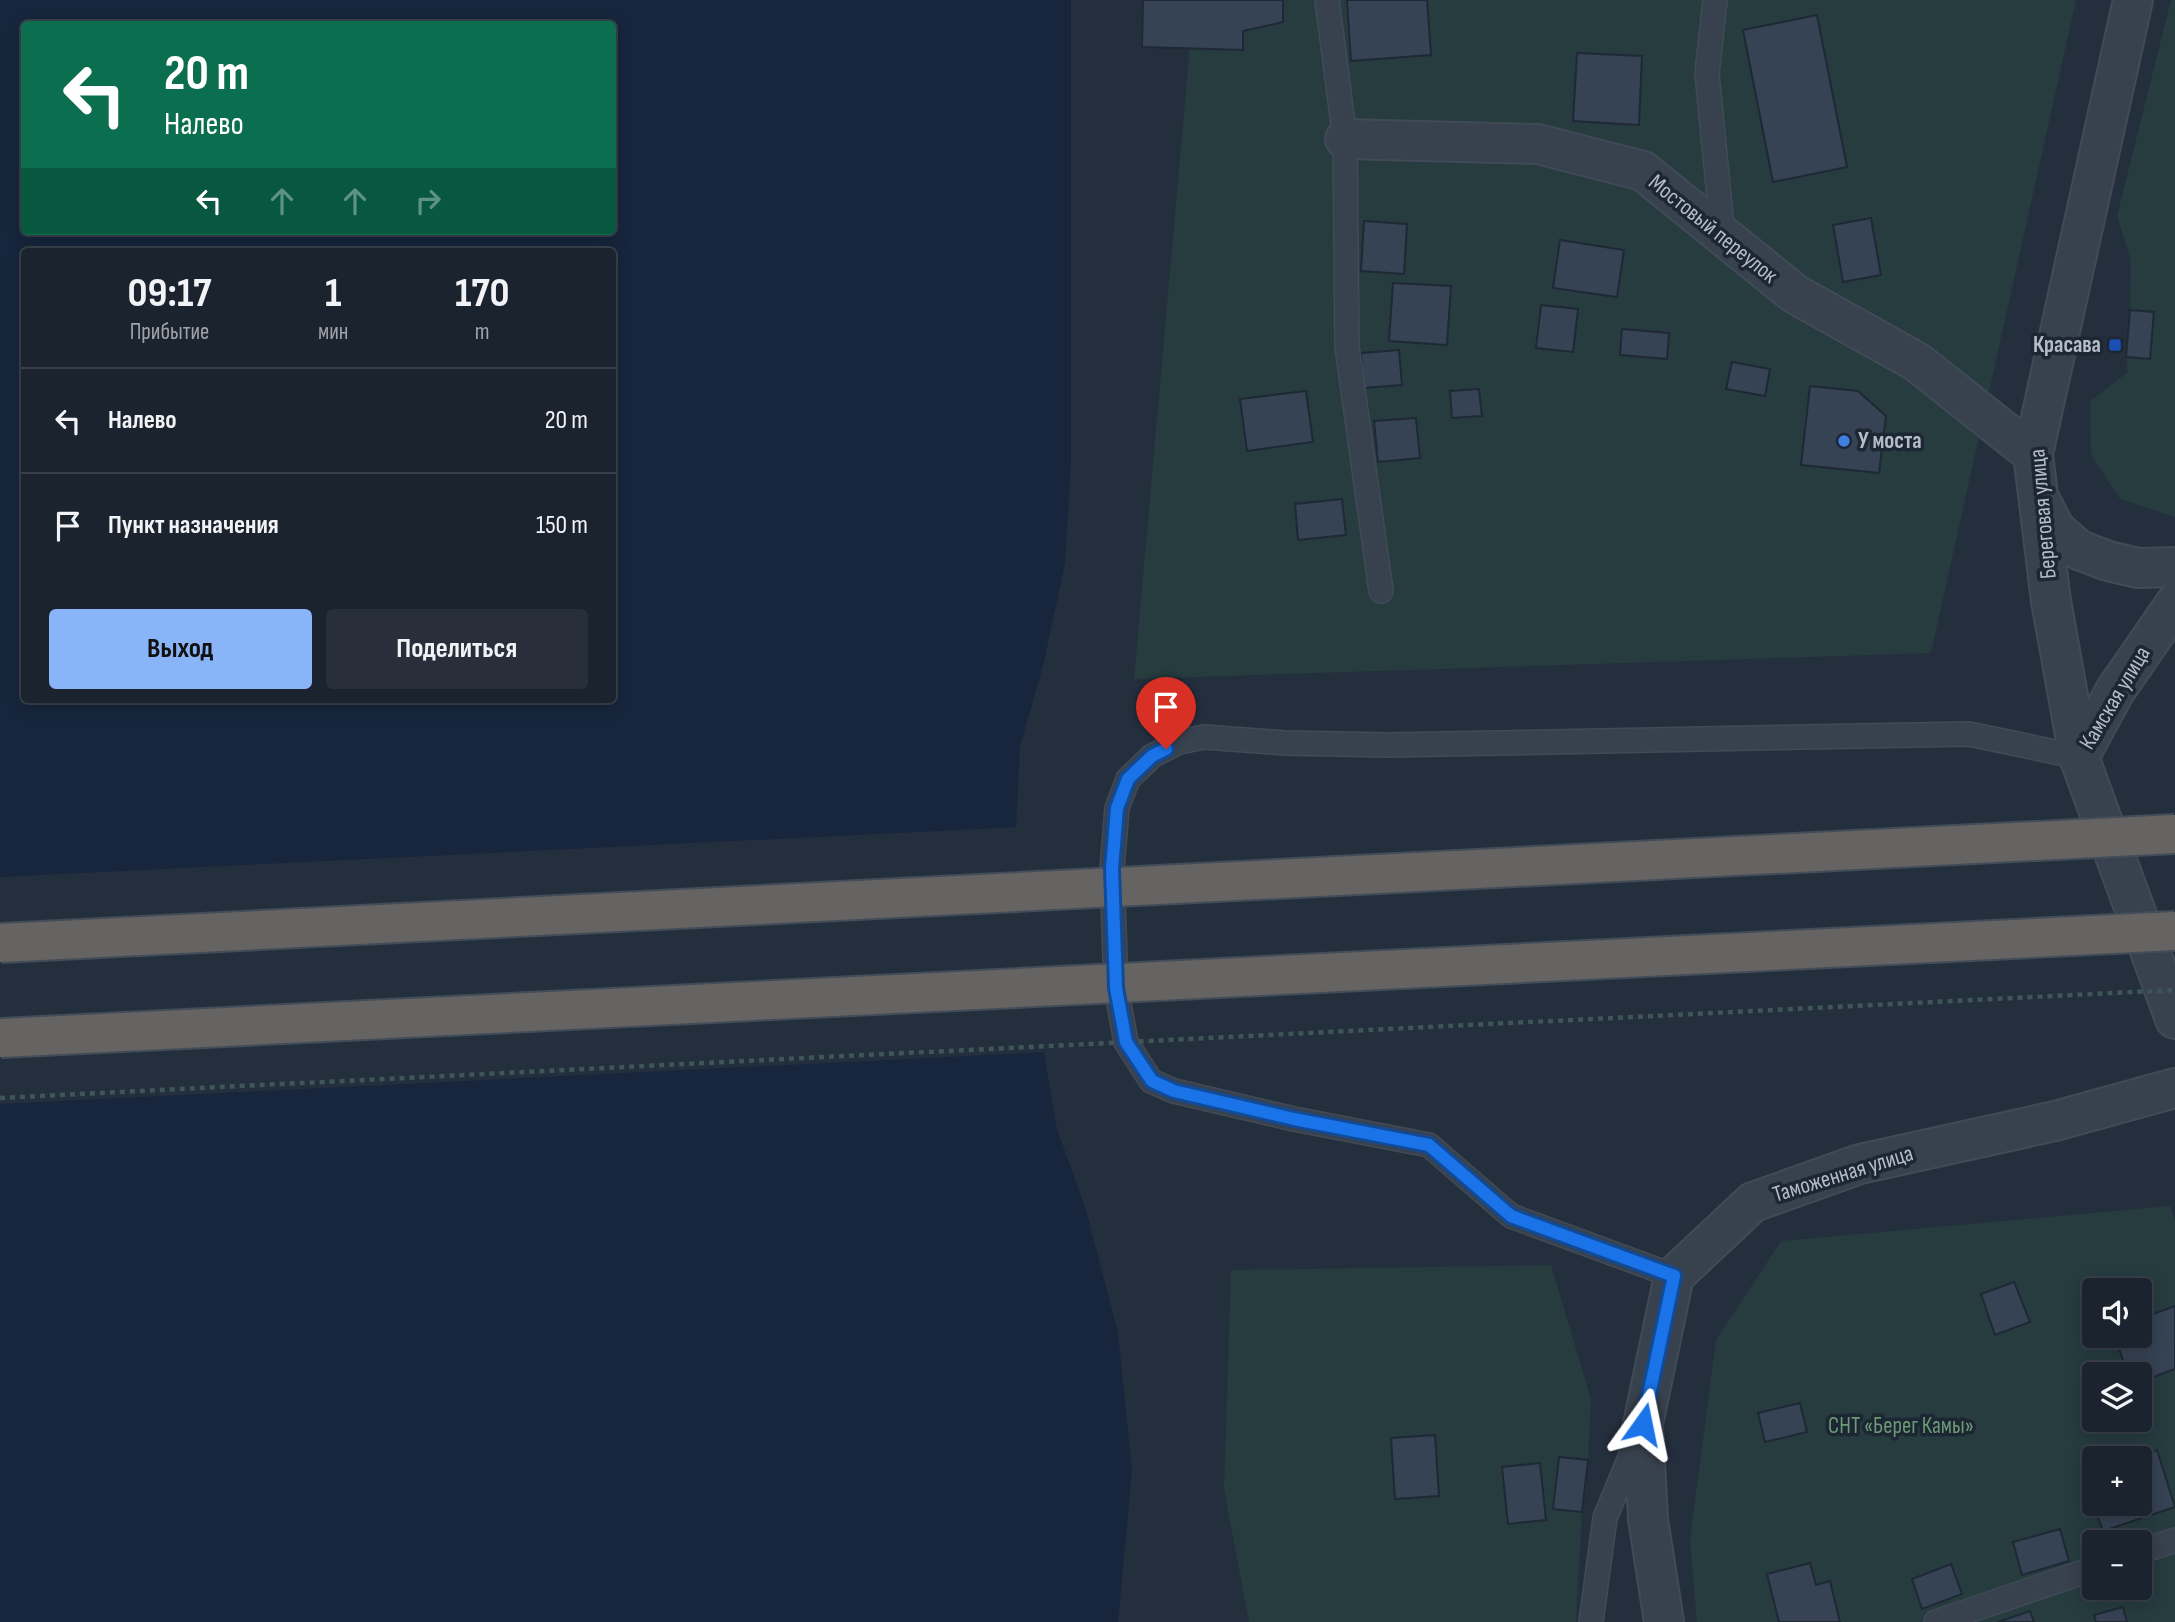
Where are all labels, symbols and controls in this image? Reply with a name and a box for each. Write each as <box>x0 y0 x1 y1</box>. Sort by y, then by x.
text: 20 m <box>164 45 249 104</box>
icon: left <box>49 49 140 140</box>
text: Налево <box>164 105 244 144</box>
street label: Мостовый переулок <box>1643 168 1783 290</box>
icon: left <box>190 182 228 220</box>
icon: ahead <box>263 182 301 220</box>
icon: ahead <box>336 182 374 220</box>
icon: right <box>409 182 447 220</box>
text: 09:17 <box>128 268 211 319</box>
text: 1 <box>325 268 341 319</box>
text: 170 <box>455 268 509 319</box>
text: Прибытие <box>130 318 209 346</box>
text: мин <box>318 318 348 346</box>
text: m <box>475 318 490 346</box>
place label: Красава <box>2033 331 2101 359</box>
marker: Красава <box>2107 337 2123 353</box>
icon: left <box>49 402 87 440</box>
text: Налево <box>108 405 177 436</box>
text: 20 m <box>545 405 588 436</box>
place label: У моста <box>1858 427 1922 455</box>
marker: У моста <box>1836 433 1852 449</box>
street label: Береговая улица <box>2023 448 2063 580</box>
icon: arrive <box>49 507 87 545</box>
text: Пункт назначения <box>108 510 279 541</box>
text: 150 m <box>536 510 588 541</box>
button: Выход <box>49 609 312 689</box>
button: Поделиться <box>326 609 588 689</box>
street label: Камская улица <box>2073 641 2157 755</box>
pin <box>1136 677 1196 749</box>
icon: arrive <box>1147 688 1185 726</box>
street label: Таможенная улица <box>1769 1139 1917 1209</box>
map controls <box>2082 1278 2152 1600</box>
button: sound <box>2082 1278 2152 1348</box>
button: layers <box>2082 1362 2152 1432</box>
position arrow <box>1606 1387 1680 1461</box>
park label: СНТ «Берег Камы» <box>1828 1412 1974 1440</box>
button: + <box>2082 1446 2152 1516</box>
button: − <box>2082 1530 2152 1600</box>

